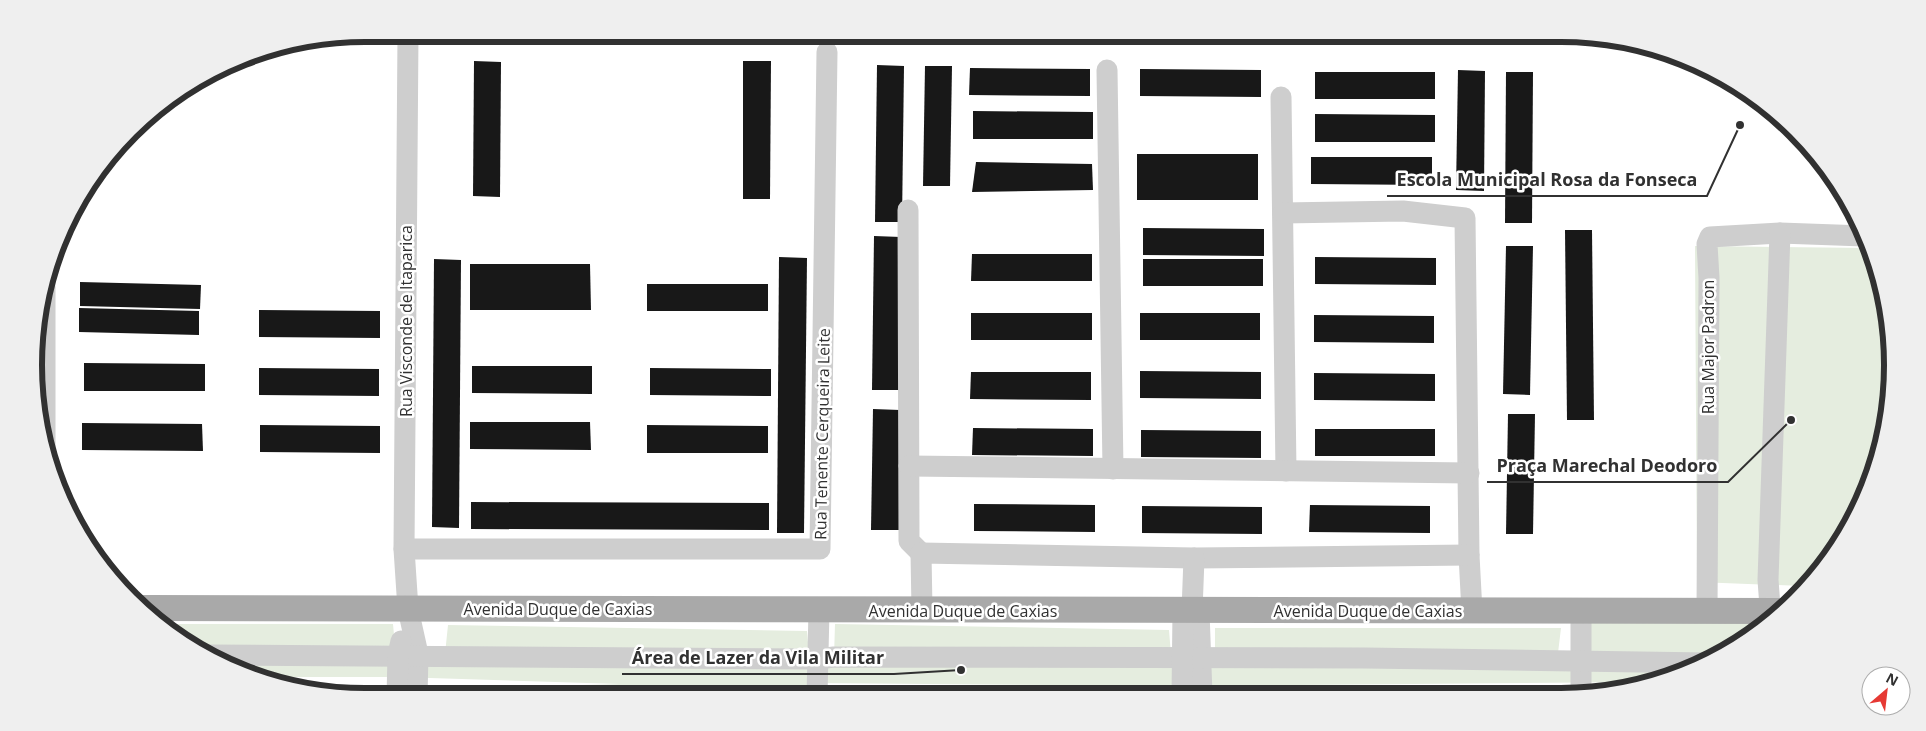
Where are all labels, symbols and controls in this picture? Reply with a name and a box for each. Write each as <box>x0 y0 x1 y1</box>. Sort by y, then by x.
callout: Escola Municipal Rosa da Fonseca <box>1387 163 1707 196</box>
text: Escola Municipal Rosa da Fonseca <box>1397 167 1697 191</box>
street label: Rua Visconde de Itaparica <box>395 225 417 417</box>
street label: Rua Major Padron <box>1697 280 1719 414</box>
street label: Rua Tenente Cerqueira Leite <box>809 328 835 540</box>
callout: Praça Marechal Deodoro <box>1487 449 1728 482</box>
text: Praça Marechal Deodoro <box>1497 453 1717 477</box>
street label: Avenida Duque de Caxias <box>464 598 652 620</box>
street label: Avenida Duque de Caxias <box>869 600 1057 622</box>
street label: Avenida Duque de Caxias <box>1274 600 1462 622</box>
callout: Área de Lazer da Vila Militar <box>622 641 894 674</box>
text: Área de Lazer da Vila Militar <box>632 645 884 669</box>
north arrow <box>1861 666 1911 716</box>
text: N <box>1883 668 1902 690</box>

